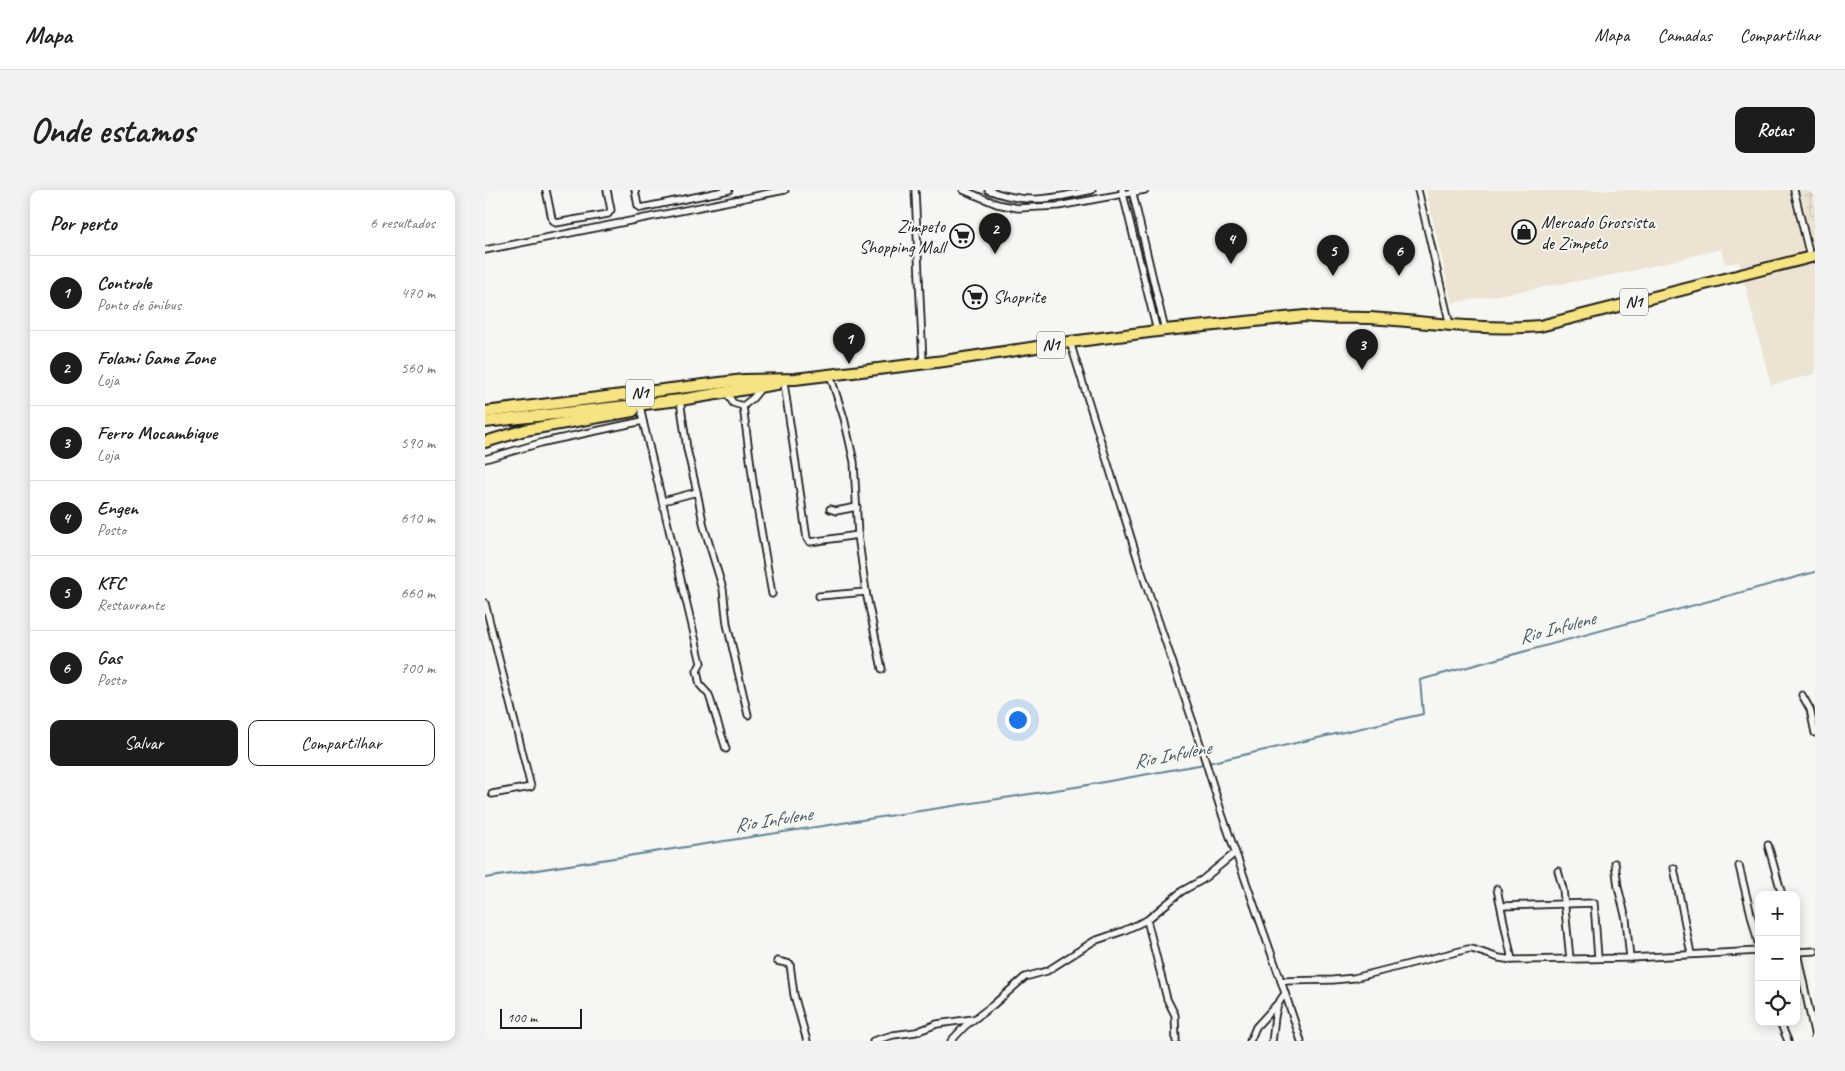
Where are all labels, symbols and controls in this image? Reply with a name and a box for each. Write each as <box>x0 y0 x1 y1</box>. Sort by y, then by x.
text: Mapa <box>25 20 72 50</box>
text: Mapa <box>1595 24 1629 46</box>
text: Camadas <box>1657 24 1712 46</box>
text: Compartilhar <box>1740 24 1820 46</box>
button: Rotas <box>1735 107 1815 153</box>
text: Onde estamos <box>30 108 195 153</box>
text: Por perto <box>50 210 117 236</box>
place label: Mercado Grossista de Zimpeto <box>1541 211 1656 254</box>
text: 6 resultados <box>370 213 435 233</box>
pin: 2 <box>979 213 1011 254</box>
place label: Zimpeto Shopping Mall <box>859 215 948 258</box>
shop icon: Mercado Grossista de Zimpeto <box>1511 219 1537 245</box>
supermarket icon: Zimpeto Shopping Mall <box>949 223 975 249</box>
pin: 4 <box>1215 223 1247 264</box>
pin: 5 <box>1317 235 1349 276</box>
pin: 6 <box>1383 235 1415 276</box>
text: Controle <box>97 271 151 295</box>
text: 1 <box>62 283 70 303</box>
text: 470 m <box>401 283 435 303</box>
supermarket icon: Shoprite <box>962 284 988 310</box>
place label: Shoprite <box>993 286 1046 308</box>
road number: N1 <box>1620 288 1648 315</box>
text: Ponto de ônibus <box>97 295 181 315</box>
pin: 1 <box>833 323 865 364</box>
pin: 3 <box>1346 329 1378 370</box>
road number: N1 <box>1037 332 1065 358</box>
text: Folami Game Zone <box>97 346 215 370</box>
text: 2 <box>62 358 70 378</box>
text: 560 m <box>401 358 435 378</box>
text: Loja <box>97 370 119 390</box>
road number: N1 <box>626 380 654 407</box>
text: Ferro Mocambique <box>97 421 217 445</box>
text: 3 <box>62 433 70 453</box>
text: 590 m <box>401 433 435 453</box>
text: Loja <box>97 445 119 465</box>
text: Engen <box>97 496 138 520</box>
text: 4 <box>62 508 70 528</box>
text: 610 m <box>401 508 435 528</box>
text: Posto <box>97 520 126 540</box>
text: KFC <box>97 571 125 595</box>
text: 5 <box>63 583 69 603</box>
text: 660 m <box>401 583 435 603</box>
text: Restaurante <box>97 595 164 615</box>
water label: Rio Infulene <box>1516 606 1600 650</box>
text: Gas <box>97 646 122 670</box>
text: 6 <box>62 658 70 678</box>
text: 700 m <box>401 658 435 678</box>
text: Posto <box>97 670 126 690</box>
your location <box>1005 707 1031 733</box>
button: Salvar <box>50 720 238 766</box>
button: Compartilhar <box>248 720 435 766</box>
water label: Rio Infulene <box>1132 735 1215 774</box>
water label: Rio Infulene <box>733 802 816 838</box>
map controls <box>1755 891 1800 1026</box>
button: + <box>1755 891 1800 936</box>
button: − <box>1755 936 1800 981</box>
button: locate <box>1755 981 1800 1026</box>
scale bar <box>500 1006 583 1029</box>
text: 100 m <box>507 1009 537 1026</box>

